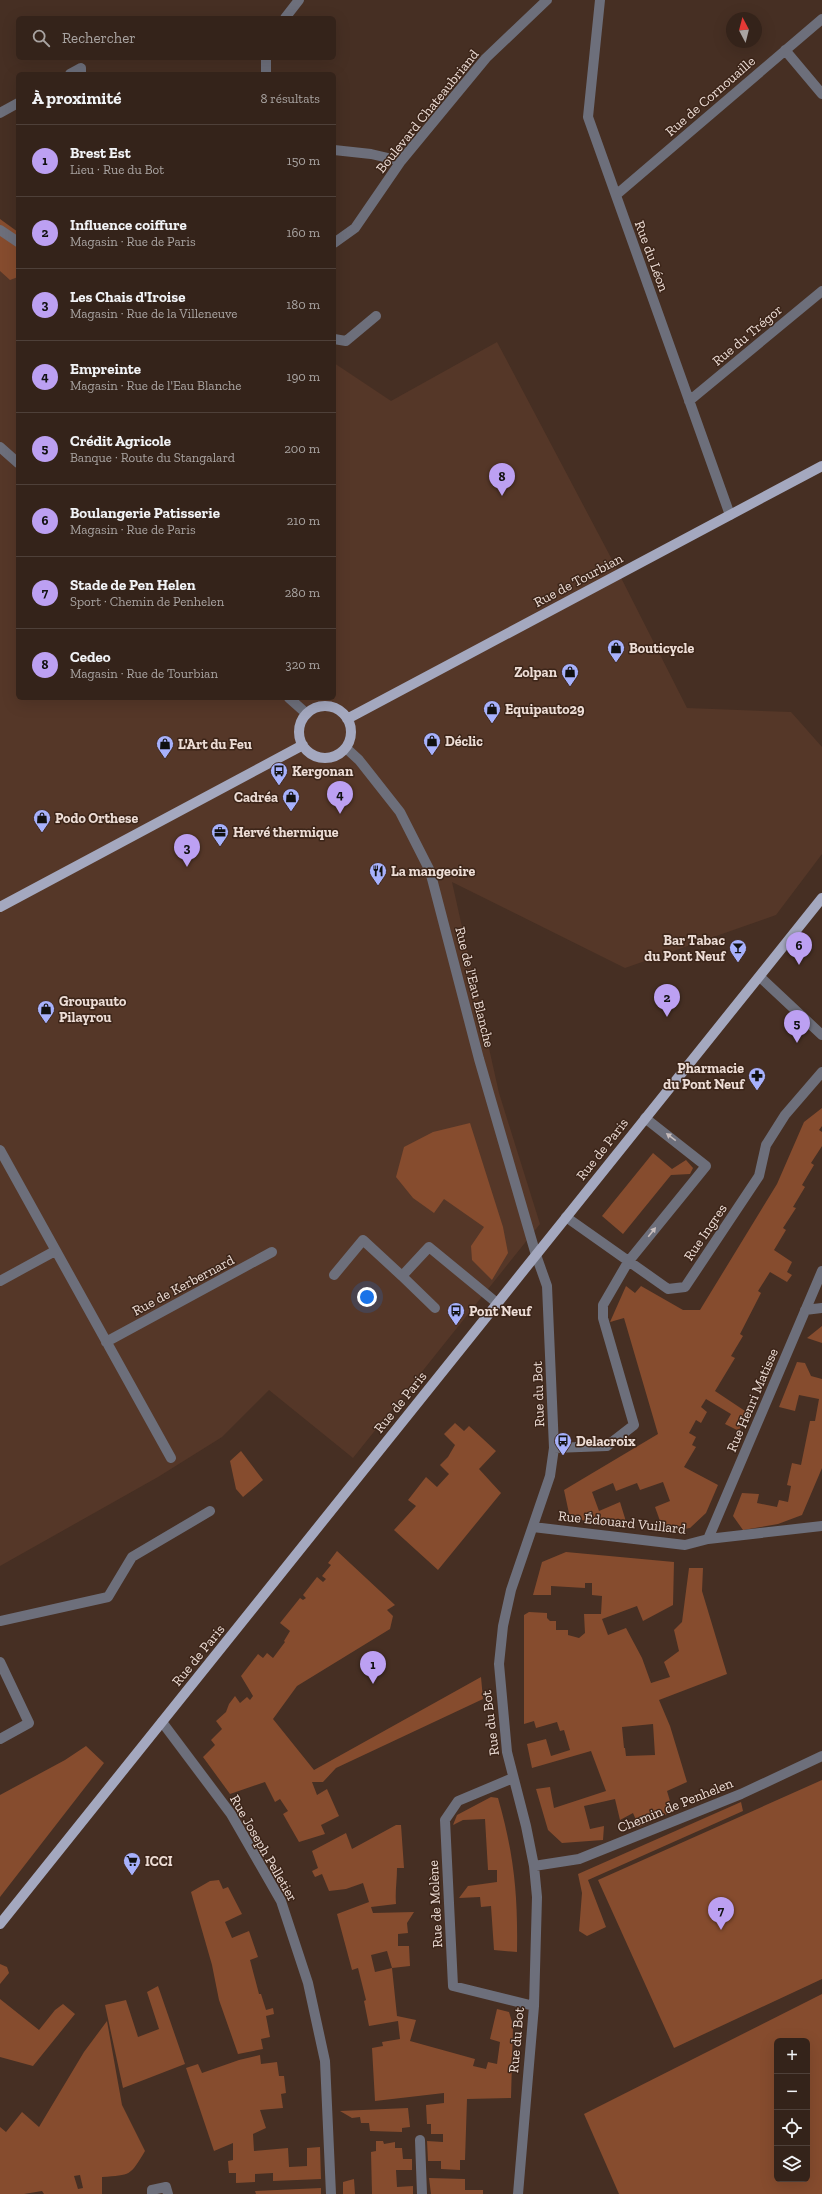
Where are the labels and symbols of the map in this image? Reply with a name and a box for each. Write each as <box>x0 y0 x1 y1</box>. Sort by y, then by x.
north arrow <box>726 12 762 48</box>
street label: Boulevard Chateaubriand <box>372 46 483 176</box>
street label: Rue de Cornouaille <box>662 52 759 140</box>
street label: Rue du Léon <box>631 218 672 294</box>
street label: Rue du Trégor <box>709 301 786 370</box>
pin: 8 <box>489 463 515 496</box>
street label: Rue de Tourbian <box>531 550 626 611</box>
shop icon: Bouticycle <box>606 638 626 663</box>
place label: Bouticycle <box>629 640 694 657</box>
shop icon: Zolpan <box>560 662 580 687</box>
place label: Zolpan <box>514 664 558 681</box>
shop icon: Equipauto29 <box>482 699 502 724</box>
place label: Equipauto29 <box>505 701 585 718</box>
shop icon: Déclic <box>422 731 442 756</box>
place label: Déclic <box>445 733 483 750</box>
shop icon: L'Art du Feu <box>155 734 175 759</box>
place label: L'Art du Feu <box>178 736 252 753</box>
bus stop icon: Kergonan <box>269 761 289 786</box>
place label: Kergonan <box>292 763 354 780</box>
pin: 4 <box>327 781 353 814</box>
shop icon: Cadréa <box>281 787 301 812</box>
place label: Cadréa <box>234 789 278 806</box>
shop icon: Podo Orthese <box>32 808 52 833</box>
place label: Podo Orthese <box>55 810 138 827</box>
office icon: Hervé thermique <box>210 822 230 847</box>
place label: Hervé thermique <box>233 824 339 841</box>
pin: 3 <box>174 834 200 867</box>
restaurant icon: La mangeoire <box>368 861 388 886</box>
place label: La mangeoire <box>391 863 476 880</box>
street label: Rue de l'Eau Blanche <box>451 925 498 1050</box>
place label: Bar Tabac du Pont Neuf <box>644 932 726 965</box>
pin: 6 <box>786 932 812 965</box>
bar icon: Bar Tabac du Pont Neuf <box>728 938 748 963</box>
pin: 2 <box>654 984 680 1017</box>
place label: Groupauto Pilayrou <box>59 993 127 1026</box>
shop icon: Groupauto Pilayrou <box>36 999 56 1024</box>
pin: 5 <box>784 1010 810 1043</box>
place label: Pharmacie du Pont Neuf <box>663 1060 745 1093</box>
pharmacy icon: Pharmacie du Pont Neuf <box>747 1066 767 1091</box>
street label: Rue de Paris <box>573 1115 632 1184</box>
one-way arrow <box>666 1133 677 1142</box>
street label: Rue Ingres <box>680 1201 731 1264</box>
one-way arrow <box>648 1227 657 1237</box>
street label: Rue de Kerbernard <box>129 1251 237 1320</box>
your location <box>357 1287 377 1307</box>
bus stop icon: Pont Neuf <box>446 1301 466 1326</box>
place label: Pont Neuf <box>469 1303 532 1320</box>
street label: Rue Henri Matisse <box>723 1345 782 1455</box>
street label: Rue du Bot <box>529 1360 548 1427</box>
street label: Rue de Paris <box>370 1368 430 1437</box>
bus stop icon: Delacroix <box>553 1431 573 1456</box>
place label: Delacroix <box>576 1433 636 1450</box>
street label: Rue Édouard Vuillard <box>557 1507 687 1538</box>
street label: Rue de Paris <box>168 1621 228 1690</box>
pin: 1 <box>360 1651 386 1684</box>
street label: Rue du Bot <box>478 1688 503 1757</box>
street label: Chemin de Penhelen <box>615 1775 735 1836</box>
street label: Rue Joseph Pelletier <box>226 1792 301 1905</box>
supermarket icon: ICCI <box>122 1851 142 1876</box>
place label: ICCI <box>145 1853 173 1870</box>
street label: Rue de Molène <box>425 1859 446 1948</box>
pin: 7 <box>708 1897 734 1930</box>
street label: Rue du Bot <box>505 2006 528 2074</box>

